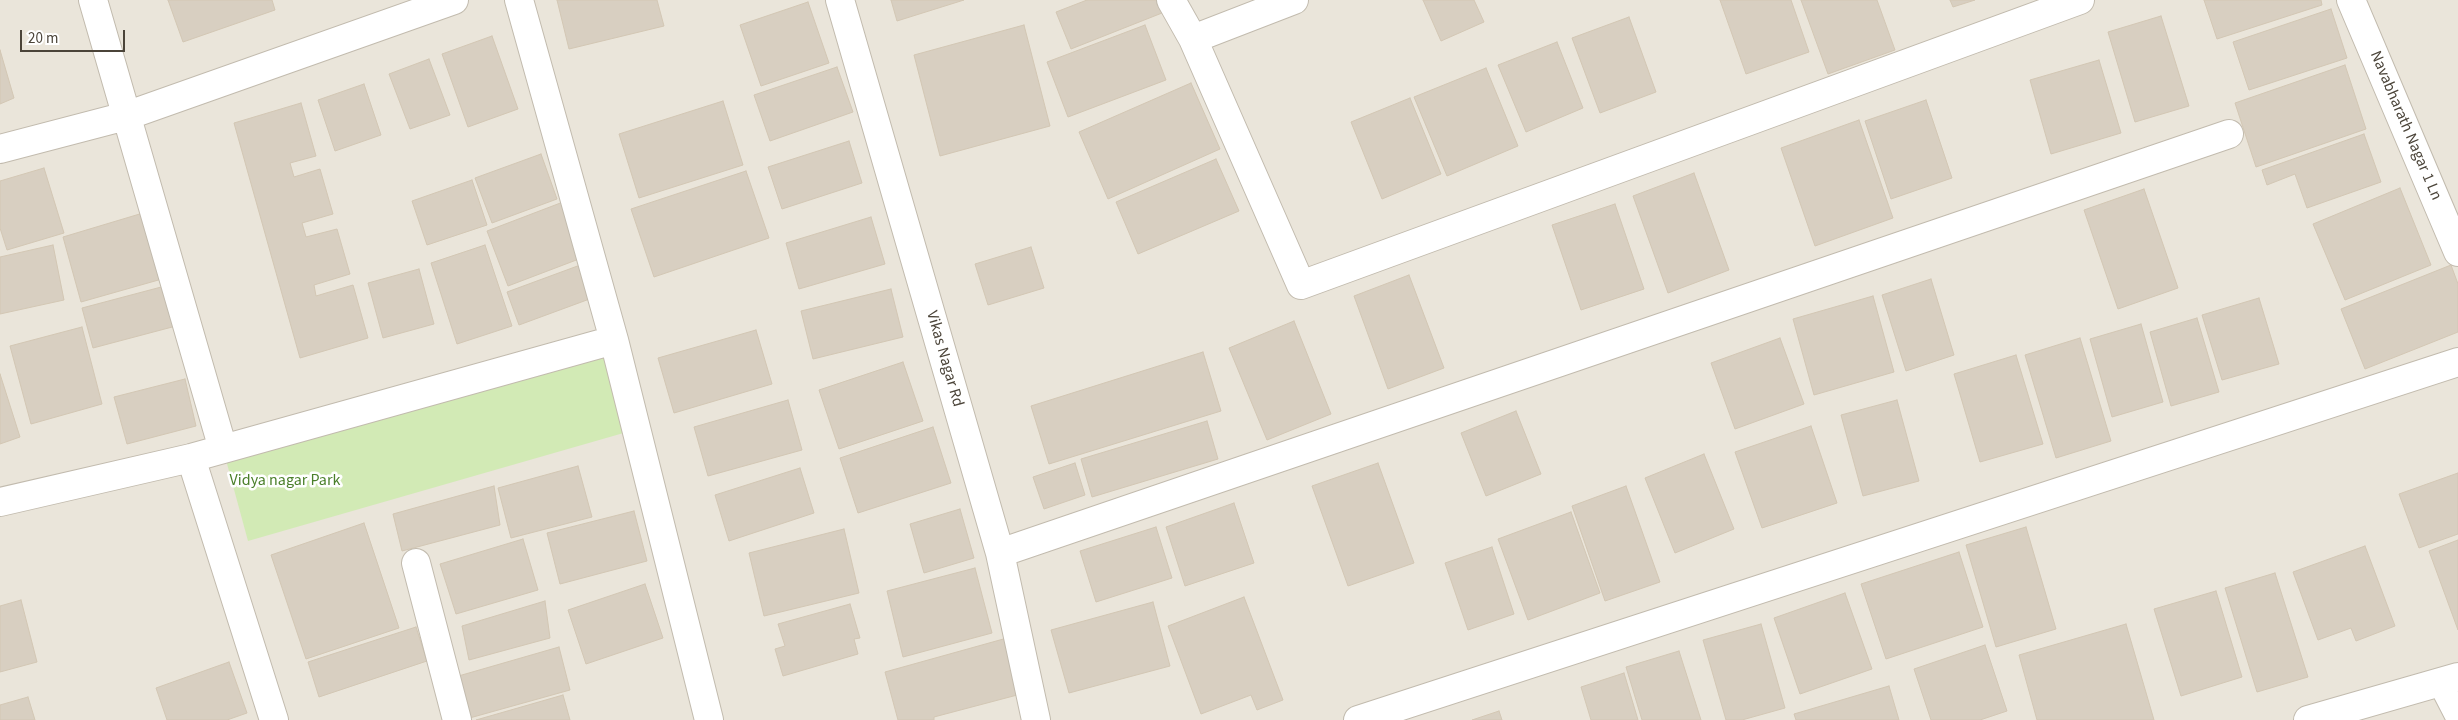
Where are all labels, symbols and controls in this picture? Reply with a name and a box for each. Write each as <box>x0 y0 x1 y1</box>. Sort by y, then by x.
scale bar <box>22 20 128 52</box>
text: 20 m <box>28 28 58 49</box>
street label: Navabharath Nagar 1 Ln <box>2365 48 2445 204</box>
street label: Vikas Nagar Rd <box>921 309 967 409</box>
park label: Vidya nagar Park <box>230 471 340 491</box>

